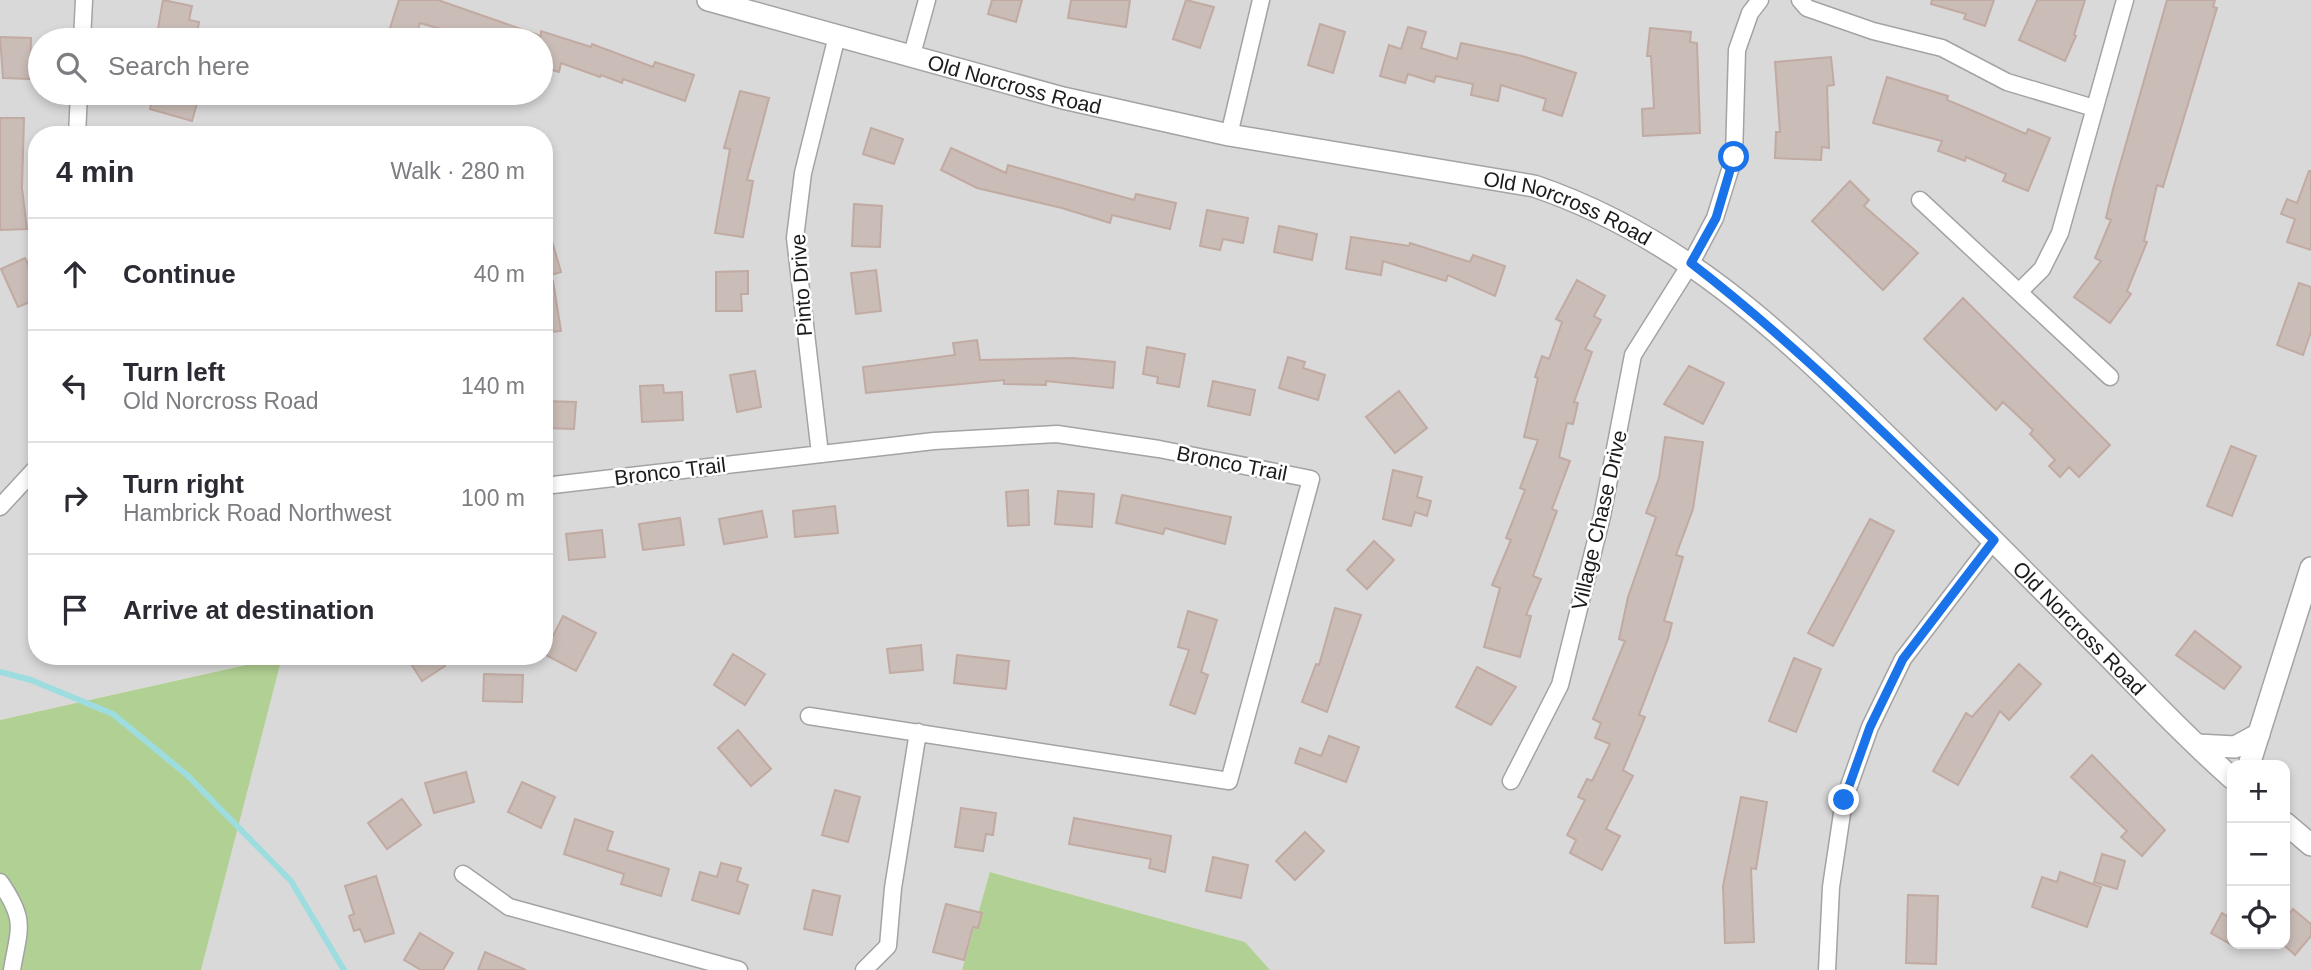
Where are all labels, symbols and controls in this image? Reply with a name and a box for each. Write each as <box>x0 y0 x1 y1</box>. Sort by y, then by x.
search box <box>28 28 553 105</box>
icon: search <box>52 48 90 86</box>
street label: Old Norcross Road <box>925 50 1104 118</box>
text: Search here <box>108 51 250 81</box>
route start <box>1718 141 1749 172</box>
text: 4 min <box>56 155 134 188</box>
text: Walk · 280 m <box>390 158 525 184</box>
street label: Old Norcross Road <box>1482 166 1656 249</box>
street label: Pinto Drive <box>786 233 816 337</box>
icon: ahead <box>56 255 94 293</box>
text: Continue <box>123 259 236 289</box>
text: 40 m <box>474 261 525 287</box>
text: Turn left <box>123 357 225 387</box>
icon: left <box>56 367 94 405</box>
text: 140 m <box>461 373 525 399</box>
text: Old Norcross Road <box>123 388 319 414</box>
street label: Village Chase Drive <box>1567 428 1631 612</box>
street label: Bronco Trail <box>1175 441 1289 485</box>
street label: Bronco Trail <box>613 453 727 489</box>
text: Turn right <box>123 469 244 499</box>
icon: right <box>56 479 94 517</box>
text: 100 m <box>461 485 525 511</box>
text: Hambrick Road Northwest <box>123 500 391 526</box>
street label: Old Norcross Road <box>2009 556 2151 699</box>
icon: arrive <box>56 591 94 629</box>
text: Arrive at destination <box>123 595 374 625</box>
map controls <box>2227 760 2290 949</box>
button: + <box>2227 760 2290 823</box>
route end <box>1828 784 1859 815</box>
button: − <box>2227 823 2290 886</box>
button: locate <box>2227 886 2290 949</box>

